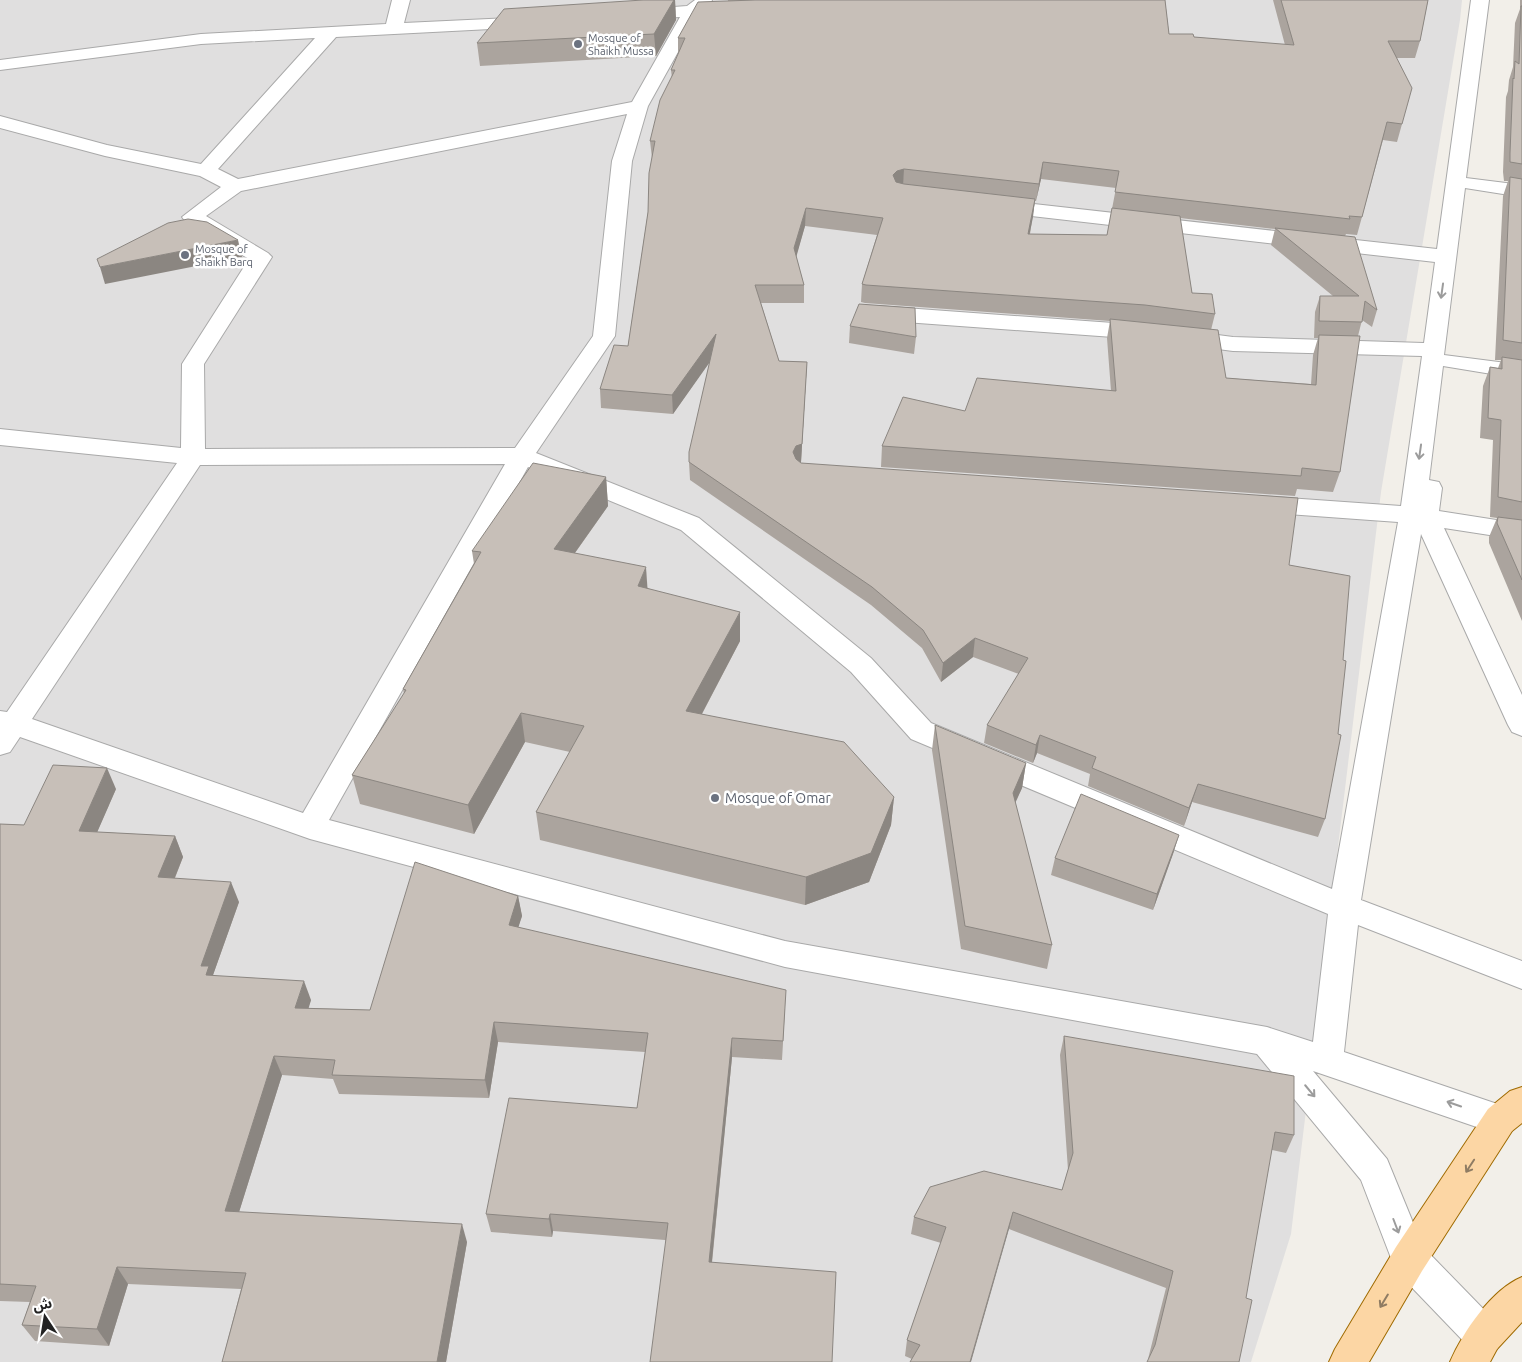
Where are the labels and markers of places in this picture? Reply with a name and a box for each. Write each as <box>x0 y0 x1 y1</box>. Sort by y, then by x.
place label: Mosque of Shaikh Mussa <box>588 32 654 57</box>
marker: Mosque of Shaikh Mussa <box>572 38 584 50</box>
place label: Mosque of Shaikh Barq <box>195 243 253 268</box>
marker: Mosque of Shaikh Barq <box>179 249 191 261</box>
place label: Mosque of Omar <box>725 790 831 806</box>
marker: Mosque of Omar <box>709 792 721 804</box>

